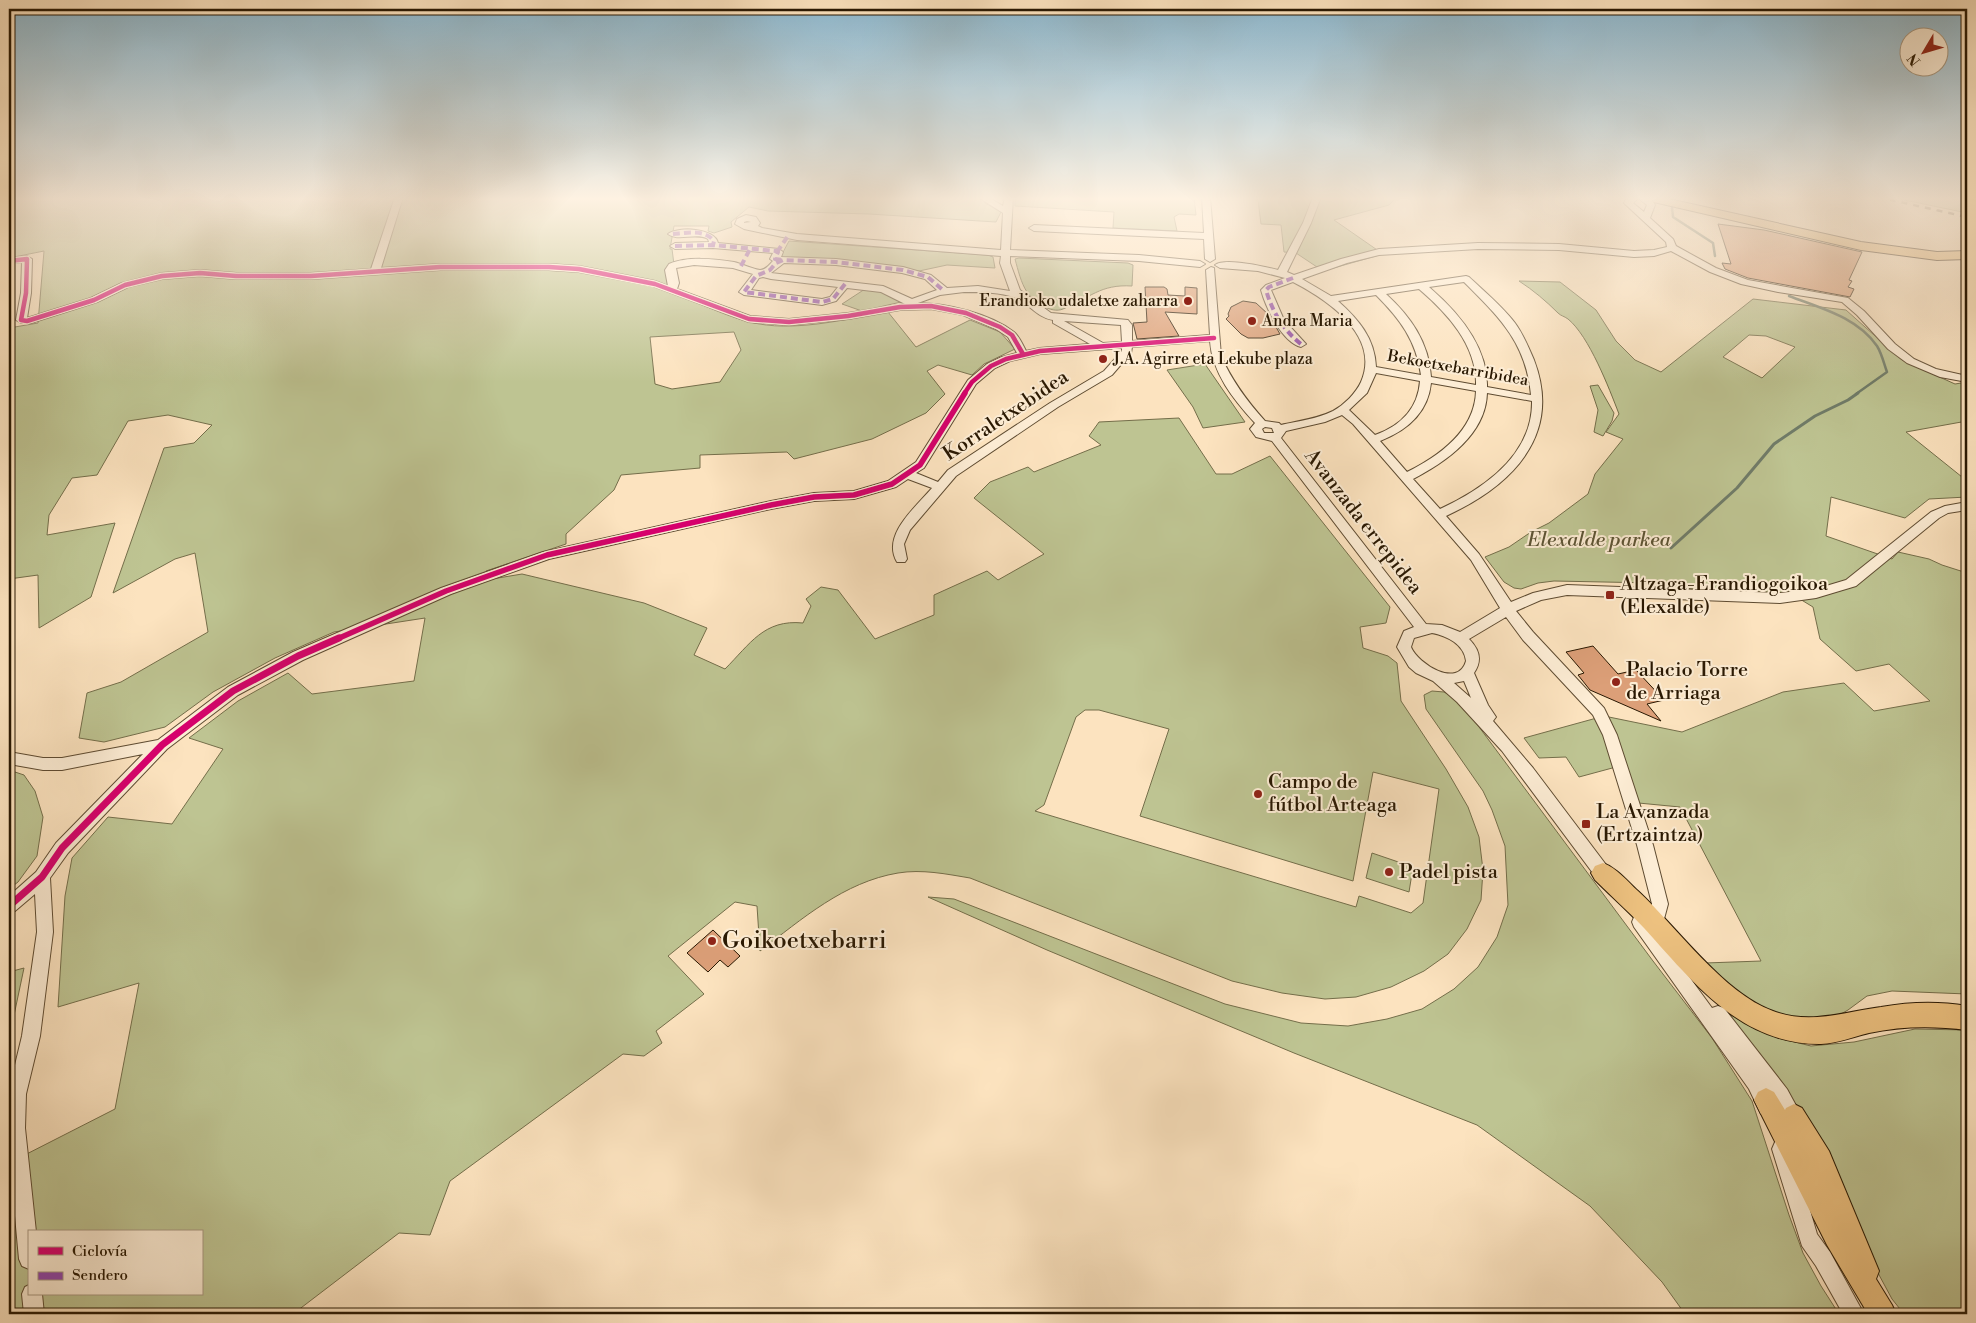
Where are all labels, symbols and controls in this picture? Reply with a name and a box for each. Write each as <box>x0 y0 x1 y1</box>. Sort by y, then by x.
north arrow <box>1898 28 1948 78</box>
text: N <box>1904 49 1925 69</box>
place label: Erandioko udaletxe zaharra <box>979 291 1179 311</box>
marker: Erandioko udaletxe zaharra <box>1182 295 1194 307</box>
place label: Andra Maria <box>1261 311 1354 331</box>
marker: Andra Maria <box>1246 315 1258 327</box>
street label: Bekoetxebarribidea <box>1385 346 1531 390</box>
place label: J.A. Agirre eta Lekube plaza <box>1112 349 1314 369</box>
marker: J.A. Agirre eta Lekube plaza <box>1097 353 1109 365</box>
street label: Korraletxebidea <box>939 364 1074 467</box>
street label: Avanzada errepidea <box>1298 444 1428 600</box>
park label: Elexalde parkea <box>1526 528 1672 553</box>
place label: Altzaga-Erandiogoikoa (Elexalde) <box>1619 572 1829 620</box>
marker: Altzaga-Erandiogoikoa (Elexalde) <box>1604 589 1616 601</box>
place label: Palacio Torre de Arriaga <box>1626 658 1748 706</box>
marker: Palacio Torre de Arriaga <box>1610 676 1622 688</box>
place label: Campo de fútbol Arteaga <box>1268 770 1398 818</box>
marker: Campo de fútbol Arteaga <box>1252 788 1264 800</box>
place label: La Avanzada (Ertzaintza) <box>1596 800 1710 848</box>
marker: La Avanzada (Ertzaintza) <box>1580 818 1592 830</box>
place label: Padel pista <box>1399 860 1499 885</box>
marker: Padel pista <box>1383 866 1395 878</box>
place label: Goikoetxebarri <box>722 926 887 956</box>
marker: Goikoetxebarri <box>706 935 718 947</box>
legend <box>28 1230 202 1296</box>
text: Ciclovía <box>72 1242 128 1261</box>
text: Sendero <box>72 1266 128 1285</box>

